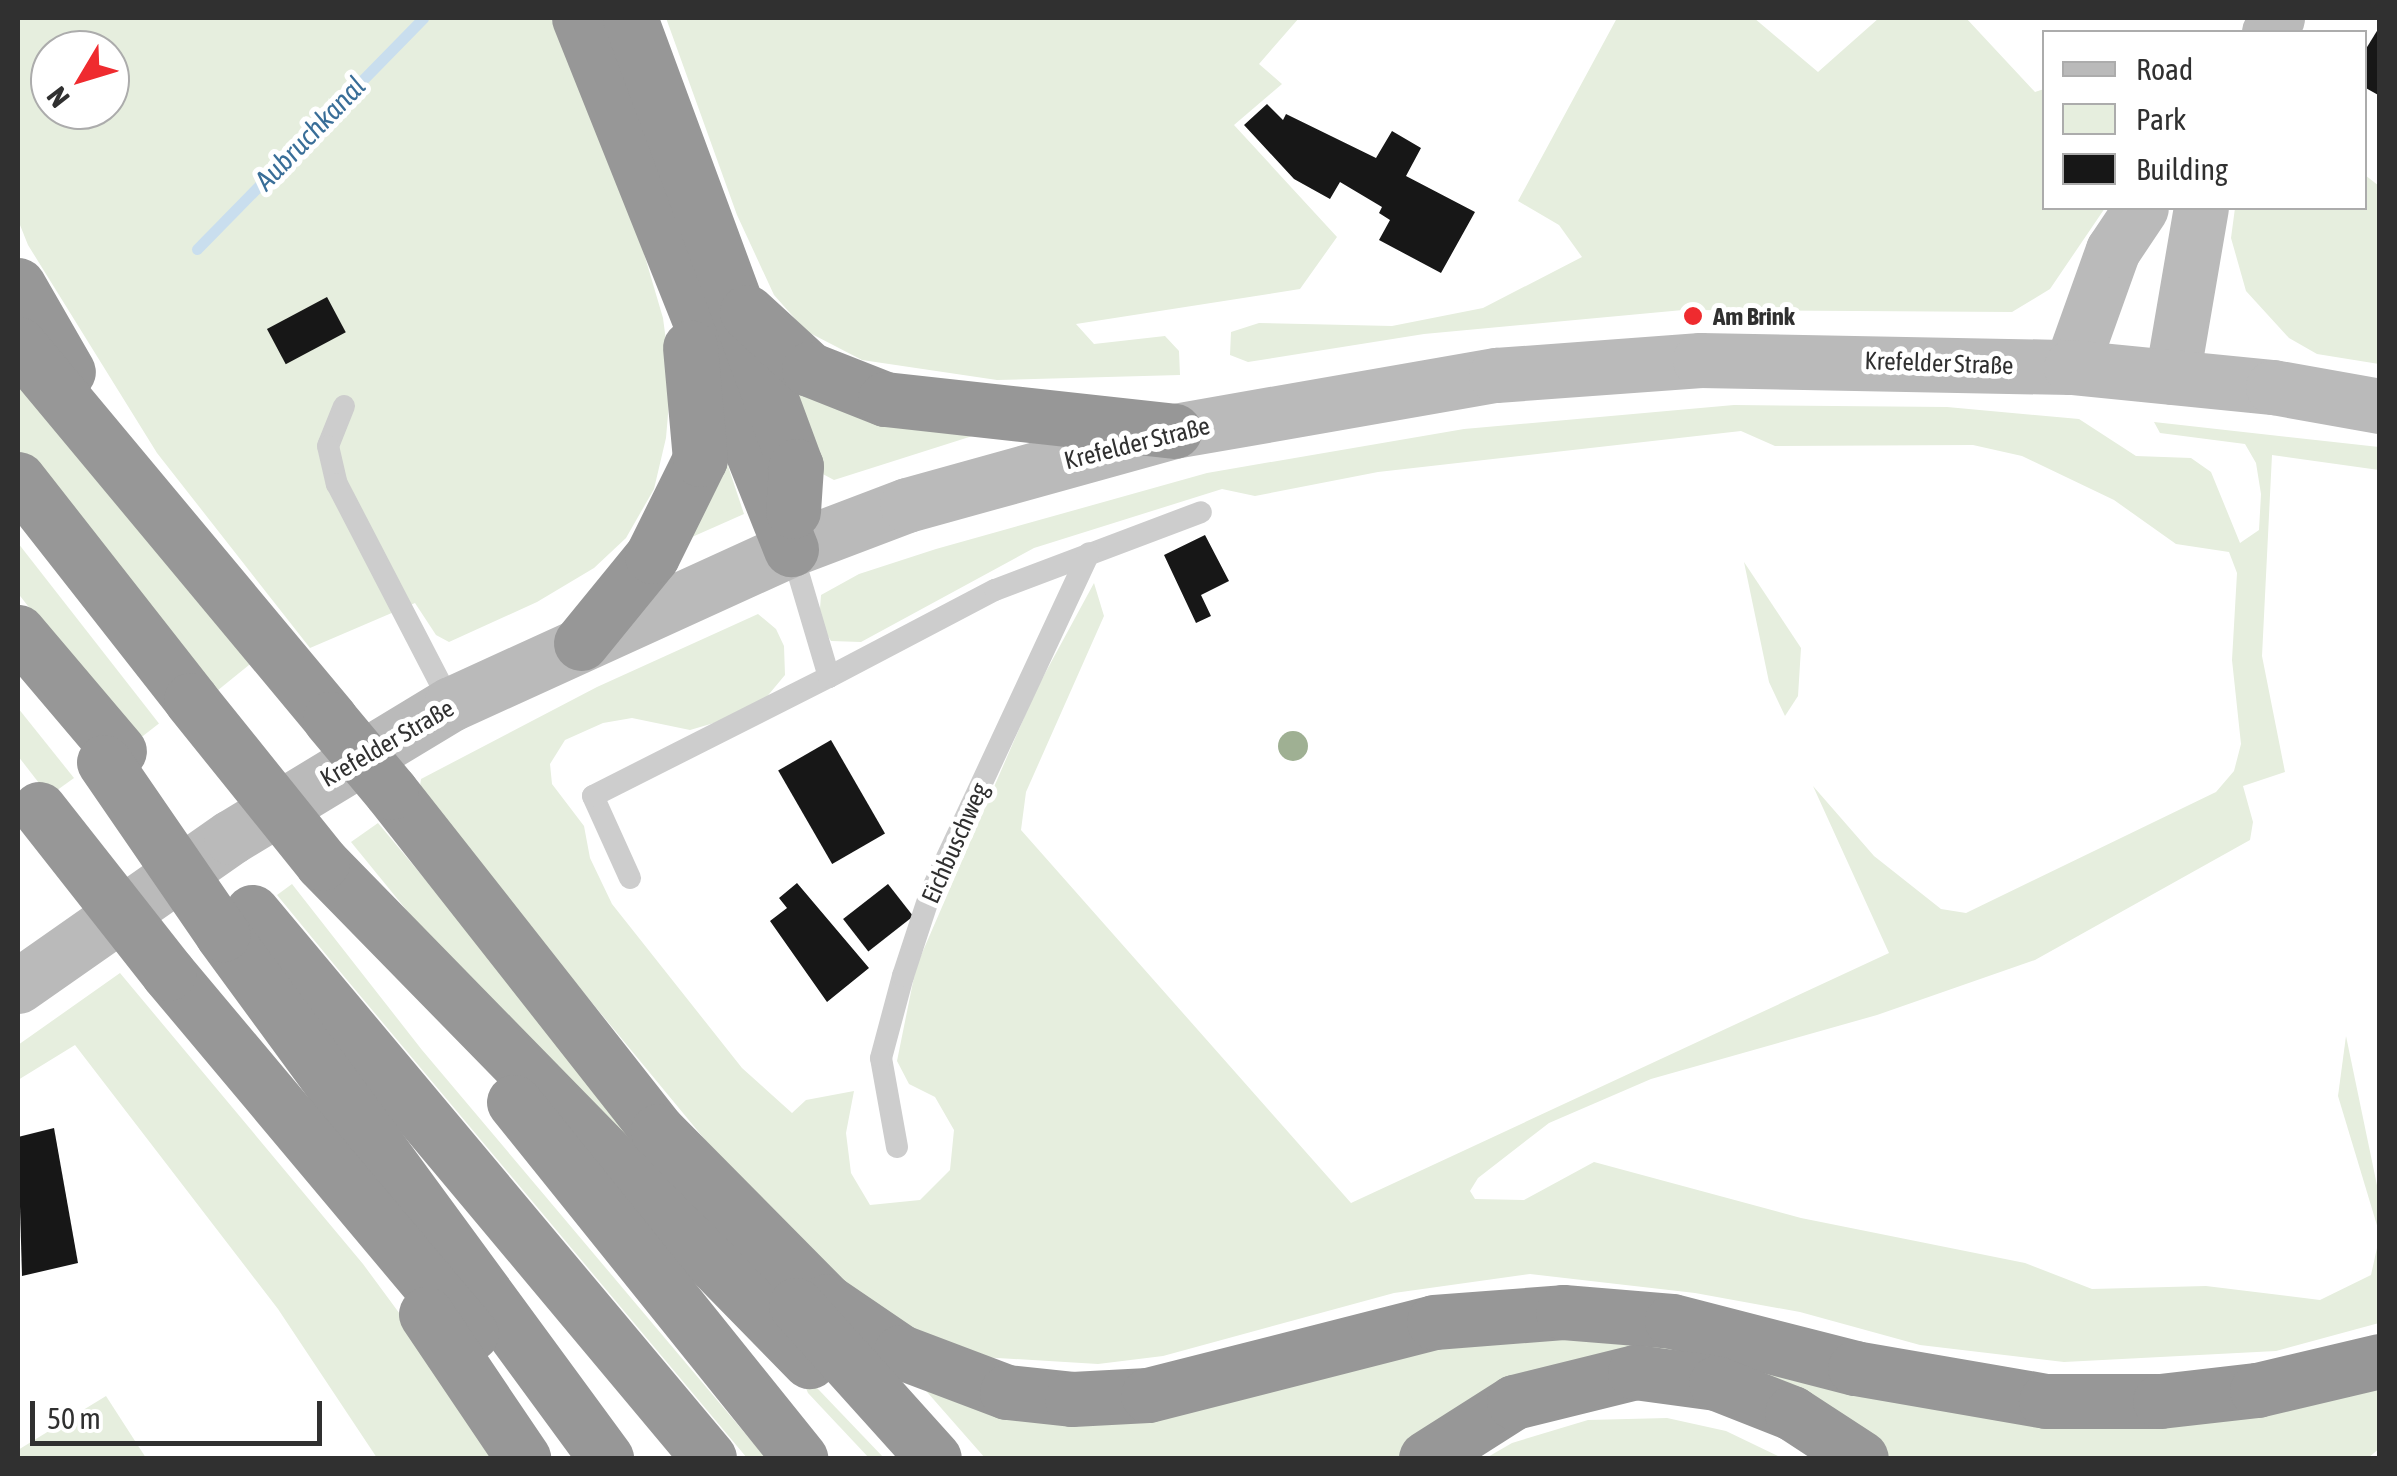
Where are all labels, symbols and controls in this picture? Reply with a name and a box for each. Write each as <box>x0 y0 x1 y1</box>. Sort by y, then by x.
north arrow <box>30 30 130 130</box>
legend <box>2042 30 2367 210</box>
text: Road <box>2136 52 2193 86</box>
water label: Aubruchkanal <box>248 69 372 197</box>
text: N <box>40 81 76 114</box>
text: Park <box>2136 102 2186 136</box>
text: Building <box>2136 152 2228 186</box>
place label: Am Brink <box>1713 301 1795 331</box>
marker: Am Brink <box>1682 305 1704 327</box>
street label: Krefelder Straße <box>1864 345 2014 381</box>
street label: Krefelder Straße <box>1061 410 1213 476</box>
street label: Krefelder Straße <box>315 693 459 793</box>
street label: Eichbuschweg <box>915 778 995 908</box>
scale bar <box>35 1381 328 1443</box>
text: 50 m <box>47 1401 101 1435</box>

